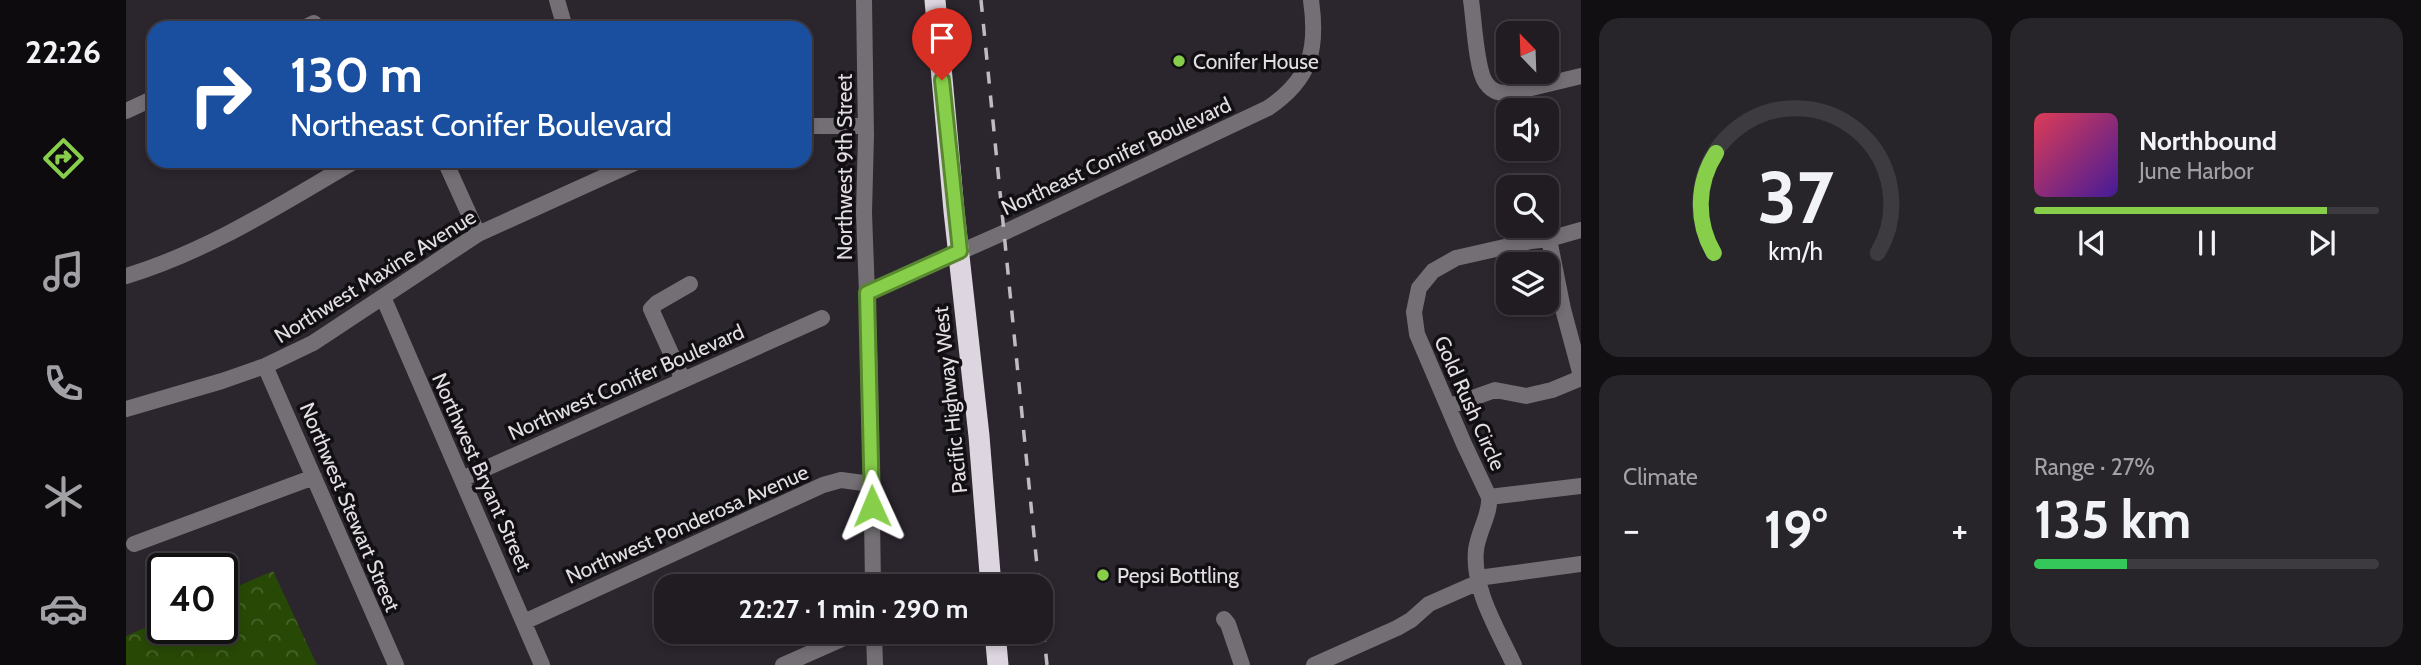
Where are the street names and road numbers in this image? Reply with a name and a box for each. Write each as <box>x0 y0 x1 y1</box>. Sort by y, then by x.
street label: Northwest 9th Street <box>832 74 857 260</box>
street label: Northeast Conifer Boulevard <box>997 92 1235 220</box>
street label: Northwest Maxine Avenue <box>270 204 480 348</box>
street label: Pacific Highway West <box>928 305 972 495</box>
street label: Northwest Conifer Boulevard <box>504 319 748 445</box>
street label: Gold Rush Circle <box>1429 332 1511 474</box>
street label: Northwest Bryant Street <box>427 369 537 575</box>
street label: Northwest Stewart Street <box>295 399 405 615</box>
street label: Northwest Ponderosa Avenue <box>562 459 812 589</box>

